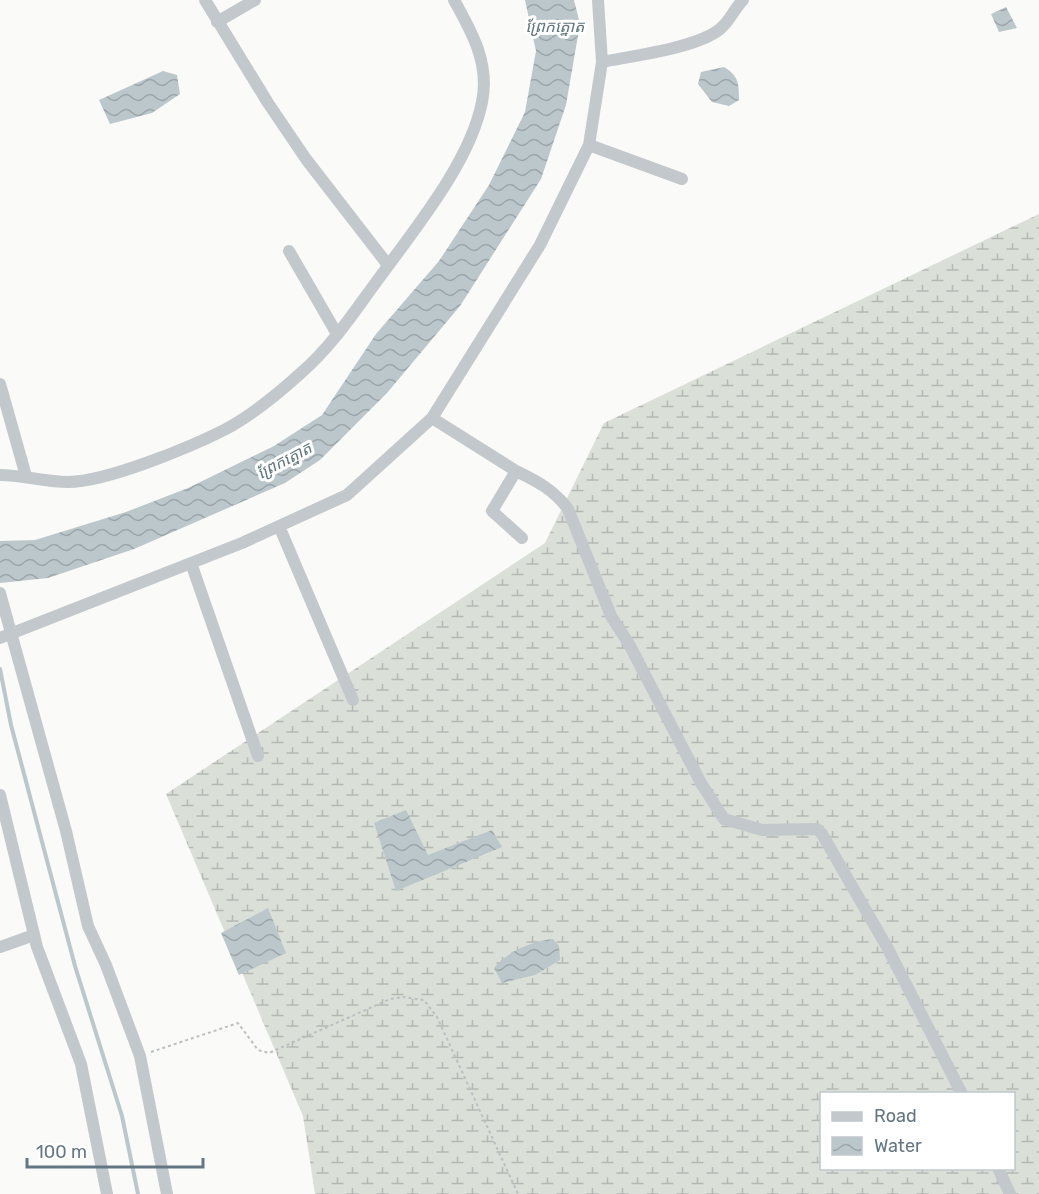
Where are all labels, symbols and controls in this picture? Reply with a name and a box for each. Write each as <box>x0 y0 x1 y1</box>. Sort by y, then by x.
water label: ព្រែកត្នោត <box>525 17 585 36</box>
water label: ព្រែកត្នោត <box>254 438 316 483</box>
legend <box>820 1092 1015 1170</box>
text: Road <box>874 1105 917 1127</box>
scale bar <box>27 1131 202 1169</box>
text: Water <box>874 1135 922 1157</box>
text: 100 m <box>36 1141 87 1163</box>

